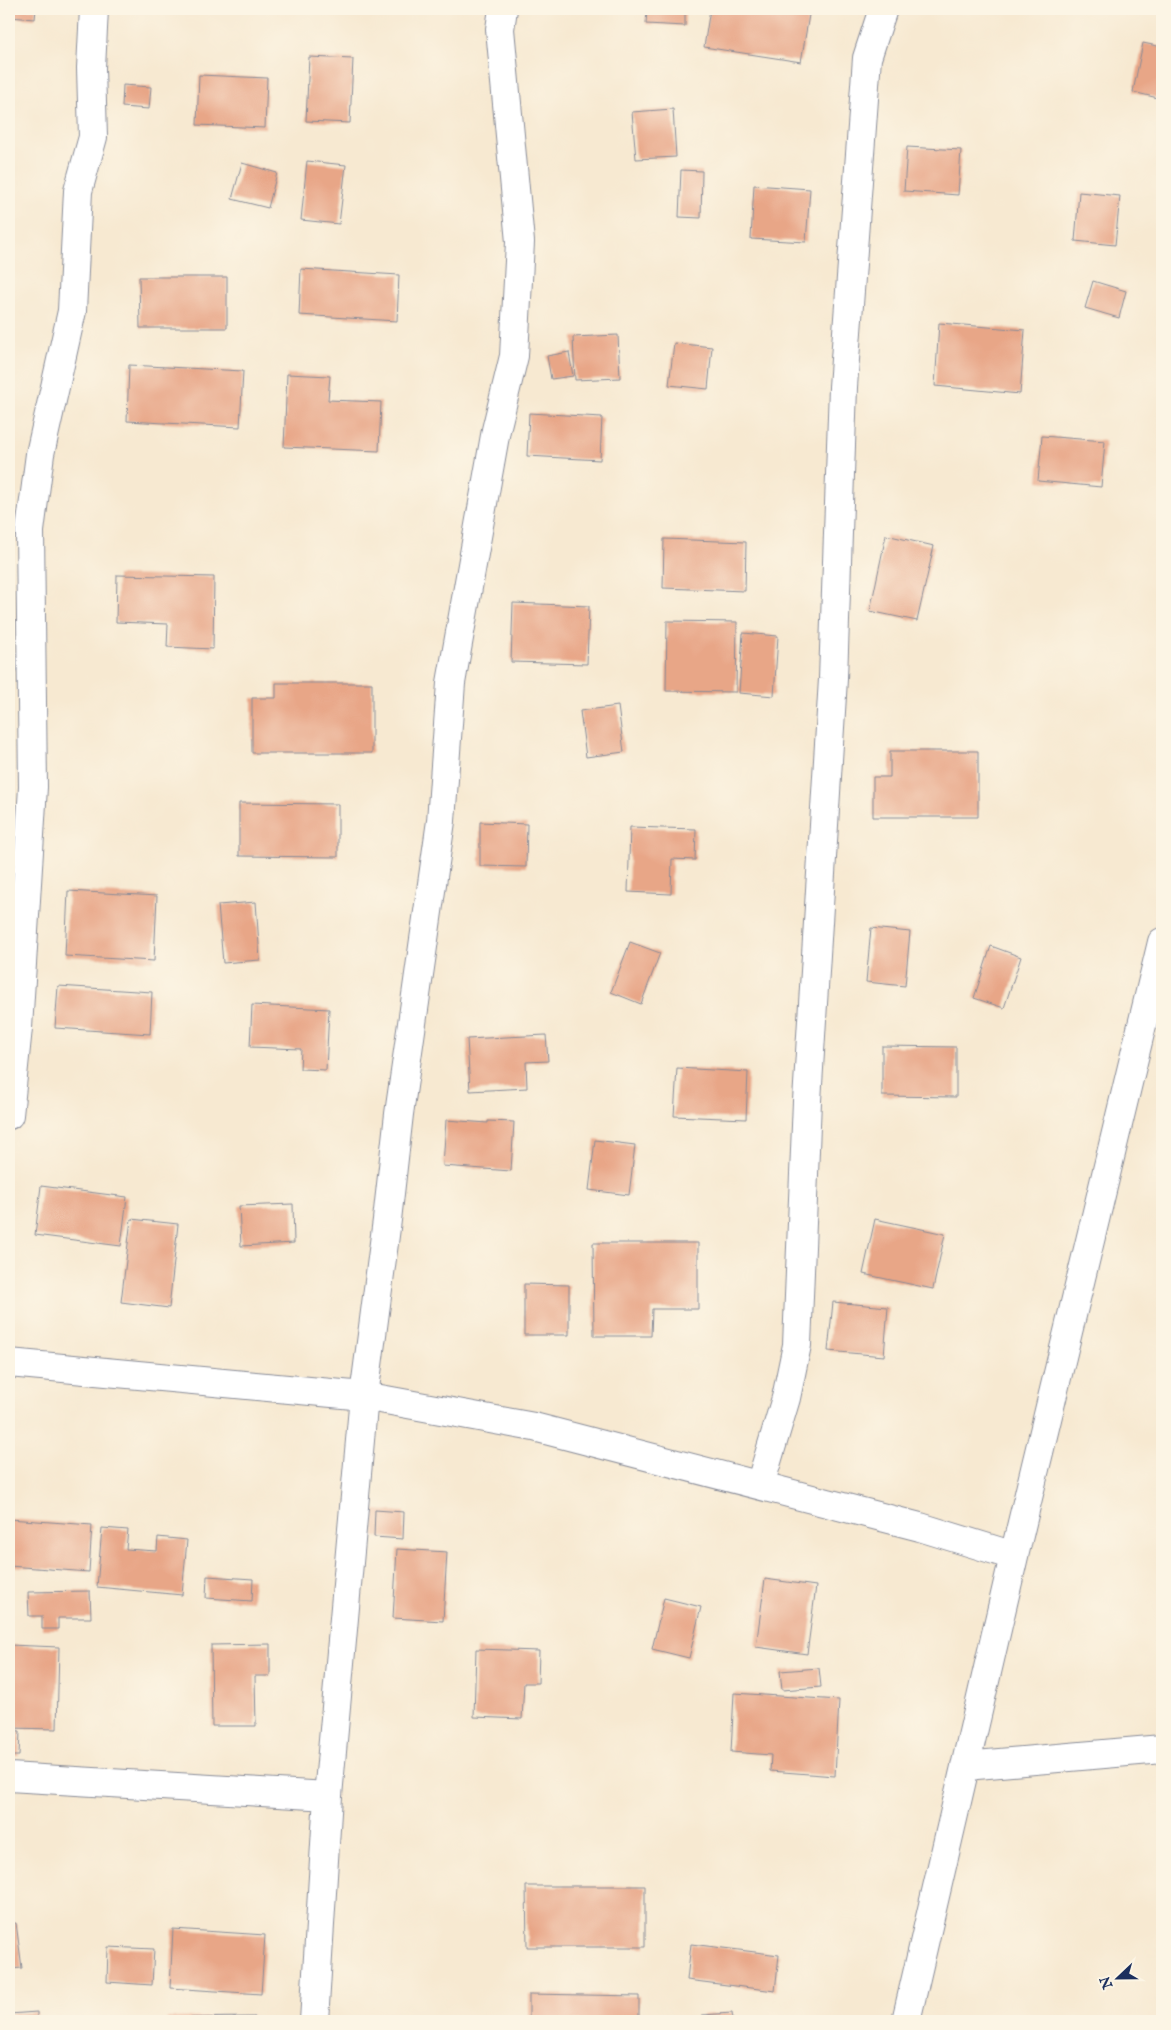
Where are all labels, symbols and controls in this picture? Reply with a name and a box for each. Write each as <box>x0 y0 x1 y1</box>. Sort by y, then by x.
north arrow <box>1094 1952 1144 2002</box>
text: N <box>1096 1974 1118 1992</box>

